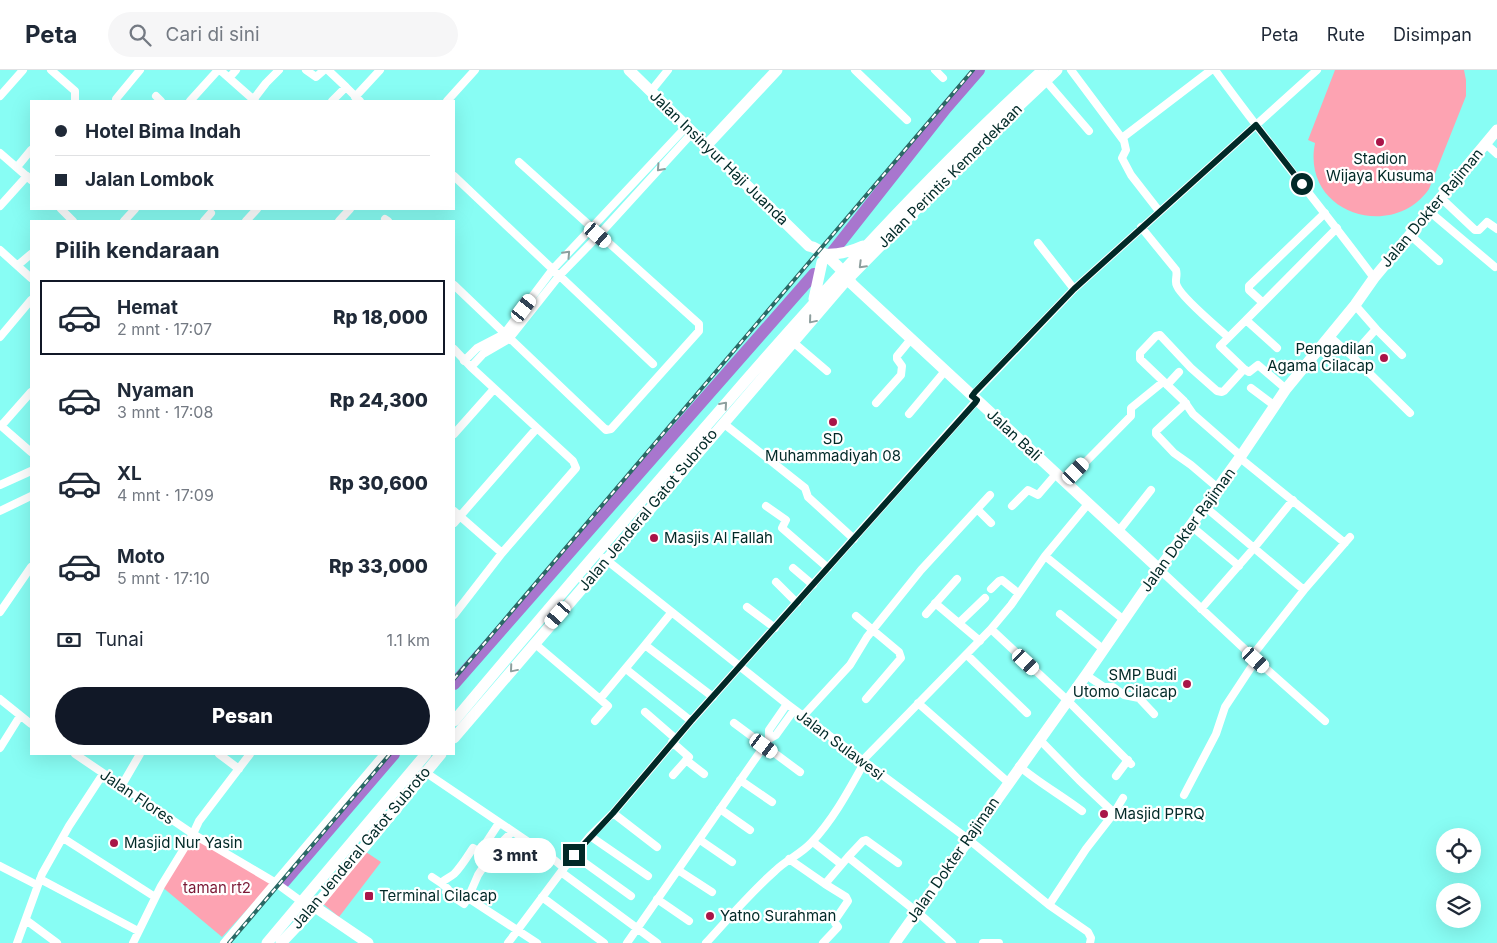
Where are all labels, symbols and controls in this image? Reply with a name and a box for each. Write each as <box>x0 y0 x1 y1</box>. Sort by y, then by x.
search box <box>108 12 458 57</box>
text: Peta <box>25 20 78 49</box>
icon: search <box>126 21 154 49</box>
text: Cari di sini <box>166 23 259 46</box>
text: Peta <box>1261 24 1299 45</box>
text: Rute <box>1327 24 1365 45</box>
text: Disimpan <box>1393 24 1472 45</box>
street label: Jalan Insinyur Haji Juanda <box>646 86 793 229</box>
street label: Jalan Perintis Kemerdekaan <box>873 99 1026 252</box>
text: Hotel Bima Indah <box>85 120 241 143</box>
marker: Stadion Wijaya Kusuma <box>1374 136 1386 148</box>
street label: Jalan Dokter Rajiman <box>1376 144 1487 271</box>
place label: Stadion Wijaya Kusuma <box>1326 149 1434 185</box>
one-way arrow <box>657 163 666 172</box>
text: Jalan Lombok <box>85 168 214 191</box>
route start <box>1291 173 1313 195</box>
car <box>581 219 614 251</box>
text: Pilih kendaraan <box>55 237 220 263</box>
one-way arrow <box>561 251 570 260</box>
one-way arrow <box>858 259 867 268</box>
car <box>508 292 539 324</box>
icon: car <box>57 295 102 340</box>
text: Hemat <box>117 296 178 319</box>
text: Rp 18,000 <box>333 306 428 329</box>
one-way arrow <box>809 314 818 323</box>
text: 2 mnt · 17:07 <box>117 319 212 339</box>
place label: Pengadilan Agama Cilacap <box>1267 339 1374 375</box>
marker: Pengadilan Agama Cilacap <box>1378 352 1390 364</box>
icon: car <box>57 378 102 423</box>
text: Nyaman <box>117 379 194 402</box>
text: Rp 24,300 <box>330 389 428 412</box>
one-way arrow <box>719 401 728 410</box>
text: 3 mnt · 17:08 <box>117 402 213 422</box>
street label: Jalan Bali <box>983 405 1046 465</box>
marker: SD Muhammadiyah 08 <box>827 416 839 428</box>
street label: Jalan Jenderal Gatot Subroto <box>574 424 721 595</box>
place label: SD Muhammadiyah 08 <box>765 429 901 465</box>
car <box>1060 455 1091 487</box>
icon: car <box>57 461 102 506</box>
text: XL <box>117 462 142 485</box>
street label: Jalan Dokter Rajiman <box>1136 464 1239 596</box>
text: Rp 30,600 <box>329 472 428 495</box>
text: 4 mnt · 17:09 <box>117 485 214 505</box>
place label: Masjis Al Fallah <box>664 528 773 547</box>
marker: Masjis Al Fallah <box>648 532 660 544</box>
icon: car <box>57 544 102 589</box>
text: Moto <box>117 545 165 568</box>
text: Rp 33,000 <box>329 555 428 578</box>
text: 5 mnt · 17:10 <box>117 568 210 588</box>
car <box>542 599 573 631</box>
icon: cash <box>55 626 83 654</box>
text: Tunai <box>95 628 144 651</box>
text: 1.1 km <box>386 630 430 650</box>
car <box>1239 644 1272 676</box>
car <box>1009 646 1042 678</box>
one-way arrow <box>509 663 518 672</box>
place label: SMP Budi Utomo Cilacap <box>1073 665 1177 701</box>
marker: SMP Budi Utomo Cilacap <box>1181 678 1193 690</box>
button: Pesan <box>55 687 430 745</box>
street label: Jalan Sulawesi <box>793 705 888 784</box>
car <box>747 731 780 761</box>
street label: Jalan Jenderal Gatot Subroto <box>287 762 434 933</box>
street label: Jalan Flores <box>96 765 178 828</box>
street label: Jalan Dokter Rajiman <box>902 793 1003 926</box>
place label: Masjid PPRQ <box>1114 804 1205 823</box>
marker: Masjid PPRQ <box>1098 808 1110 820</box>
map controls <box>1436 828 1481 928</box>
button: locate <box>1436 828 1481 873</box>
place label: Masjid Nur Yasin <box>124 833 243 852</box>
marker: Masjid Nur Yasin <box>108 837 120 849</box>
callout: 3 mnt <box>474 838 556 872</box>
route end <box>563 844 585 866</box>
text: 3 mnt <box>492 845 538 865</box>
park label: taman rt2 <box>183 878 251 897</box>
button: layers <box>1436 883 1481 928</box>
place label: Terminal Cilacap <box>379 886 497 905</box>
marker: Terminal Cilacap <box>363 890 375 902</box>
place label: Yatno Surahman <box>720 906 836 925</box>
marker: Yatno Surahman <box>704 910 716 922</box>

